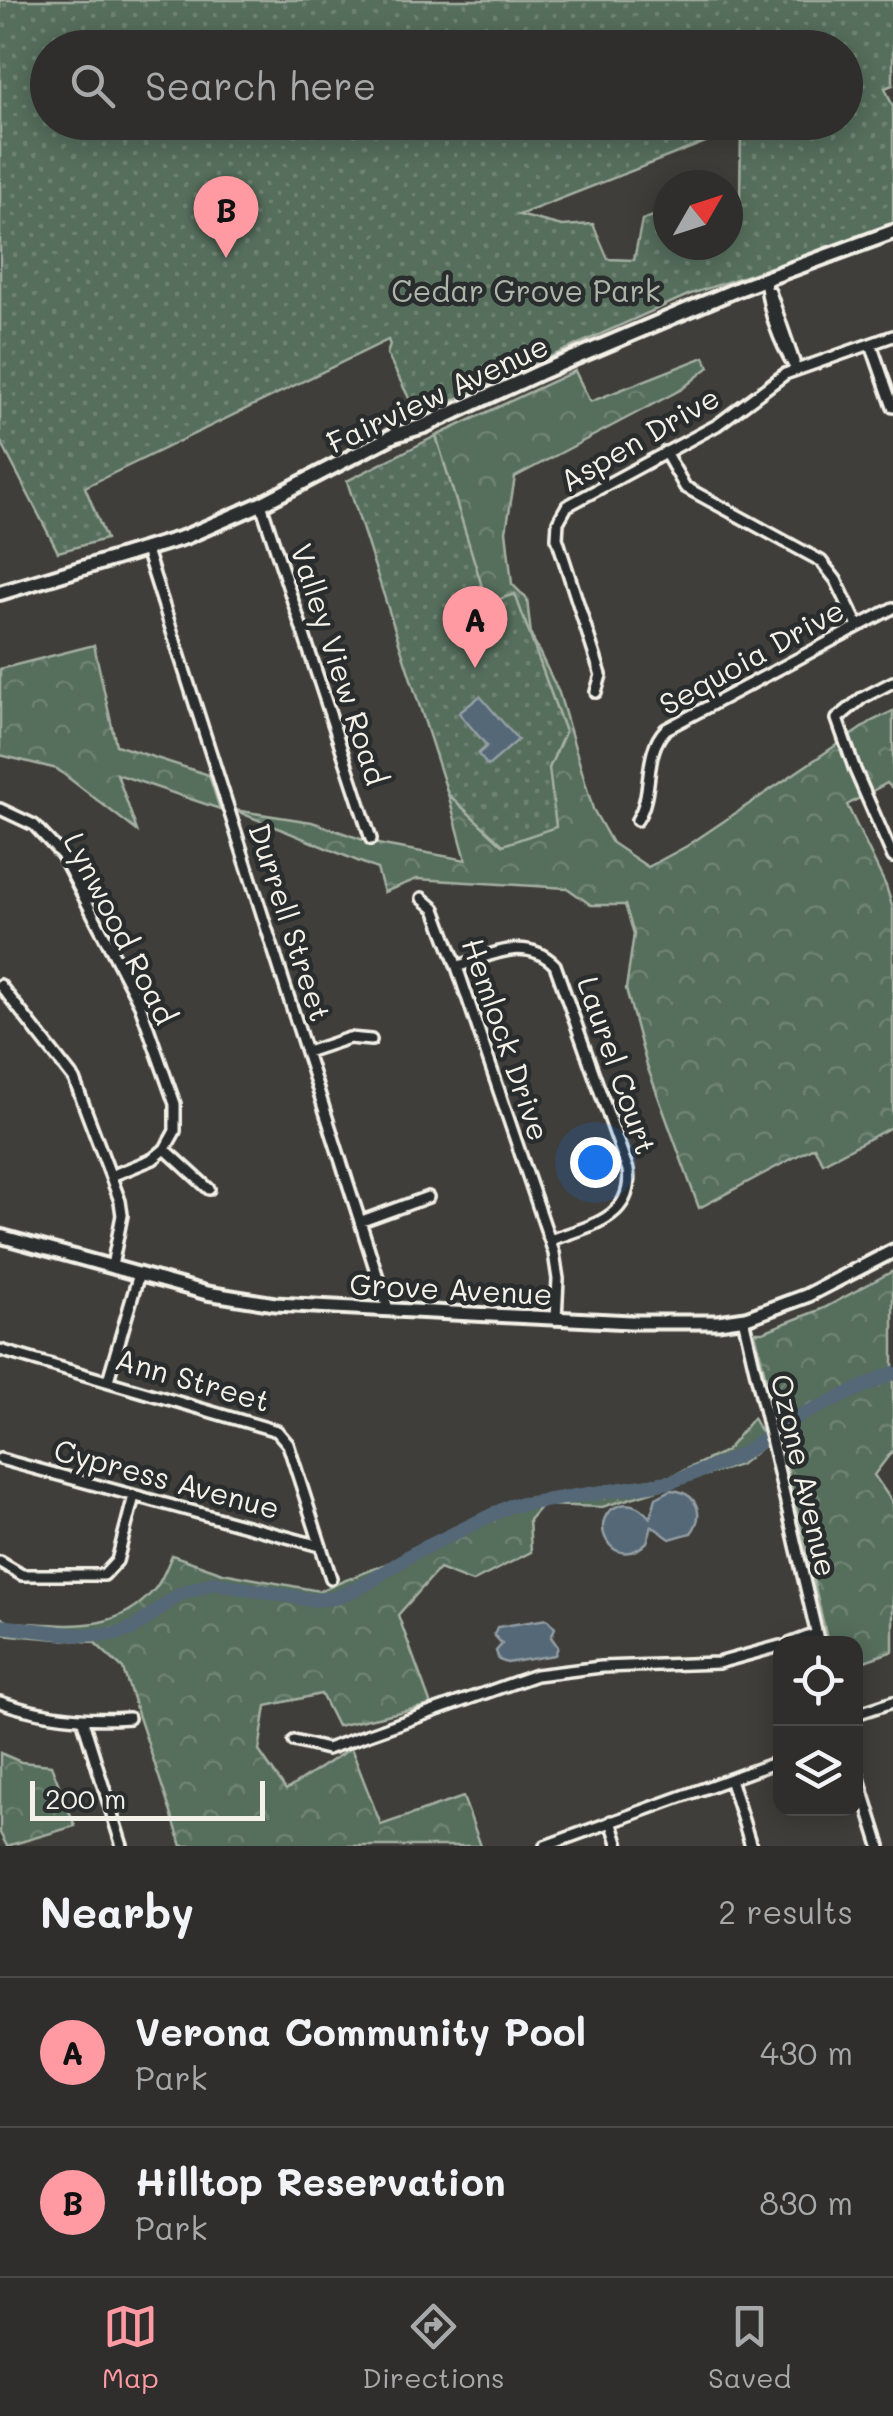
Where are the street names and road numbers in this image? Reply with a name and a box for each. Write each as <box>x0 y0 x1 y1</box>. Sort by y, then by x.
street label: Fairview Avenue <box>320 324 554 462</box>
street label: Aspen Drive <box>552 376 726 500</box>
street label: Valley View Road <box>282 538 398 790</box>
street label: Sequoia Drive <box>651 589 851 723</box>
street label: Durrell Street <box>240 818 342 1026</box>
street label: Lynwood Road <box>55 825 187 1031</box>
street label: Hemlock Drive <box>454 932 560 1146</box>
street label: Laurel Court <box>569 971 667 1159</box>
street label: Grove Avenue <box>349 1263 553 1313</box>
street label: Ann Street <box>111 1338 275 1420</box>
street label: Ozone Avenue <box>762 1370 848 1580</box>
street label: Cypress Avenue <box>50 1429 284 1527</box>

